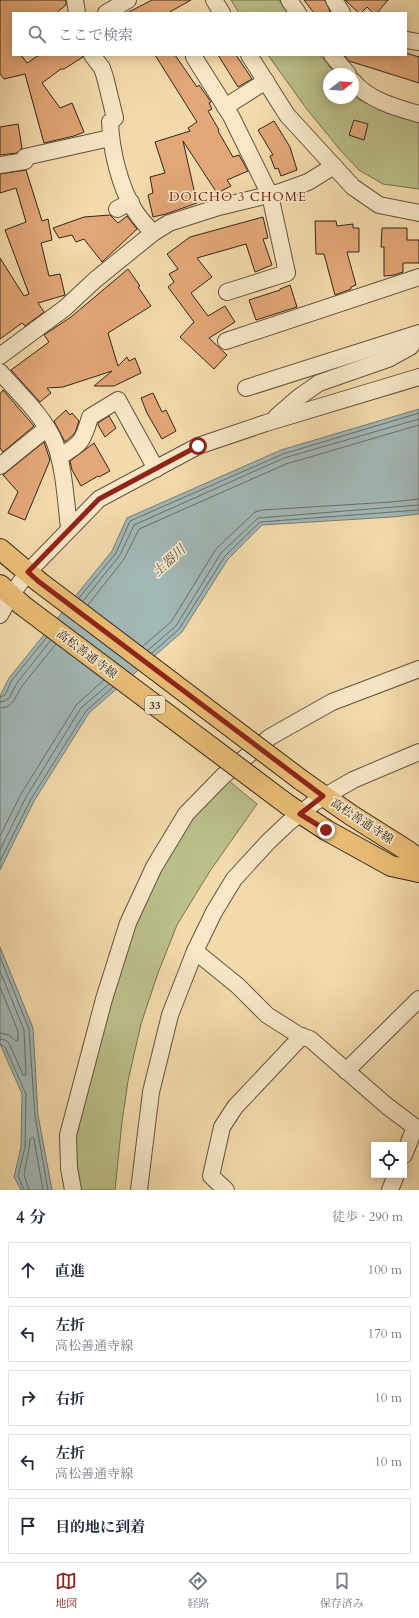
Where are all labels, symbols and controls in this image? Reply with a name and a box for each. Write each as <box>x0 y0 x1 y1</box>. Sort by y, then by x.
search box <box>12 12 407 56</box>
icon: search <box>26 23 48 45</box>
text: ここで検索 <box>58 25 133 45</box>
north arrow <box>323 68 359 104</box>
district label: DOICHO 3 CHOME <box>169 188 307 206</box>
route start <box>189 437 207 455</box>
water label: 土器川 <box>149 540 191 581</box>
street label: 高松善通寺線 <box>53 626 121 682</box>
road number: 33 <box>145 696 165 714</box>
street label: 高松善通寺線 <box>327 795 397 847</box>
route end <box>317 821 335 839</box>
map controls <box>371 1142 407 1178</box>
button: locate <box>371 1142 407 1178</box>
text: 4 分 <box>16 1206 46 1229</box>
text: 徒歩 · 290 m <box>332 1208 403 1226</box>
icon: ahead <box>17 1259 39 1281</box>
text: 直進 <box>55 1261 85 1281</box>
text: 100 m <box>368 1261 402 1279</box>
text: 左折 <box>55 1315 85 1335</box>
icon: left <box>17 1323 39 1345</box>
text: 170 m <box>368 1325 402 1343</box>
text: 高松善通寺線 <box>55 1337 133 1355</box>
icon: right <box>17 1387 39 1409</box>
text: 右折 <box>55 1389 85 1409</box>
text: 10 m <box>374 1389 402 1407</box>
text: 左折 <box>55 1443 85 1463</box>
icon: left <box>17 1451 39 1473</box>
text: 10 m <box>374 1453 402 1471</box>
text: 高松善通寺線 <box>55 1465 133 1483</box>
icon: arrive <box>17 1515 39 1537</box>
text: 目的地に到着 <box>55 1517 145 1537</box>
tab: 地図 <box>55 1570 77 1611</box>
tab: 経路 <box>187 1570 209 1611</box>
tab: 保存済み <box>320 1570 364 1611</box>

